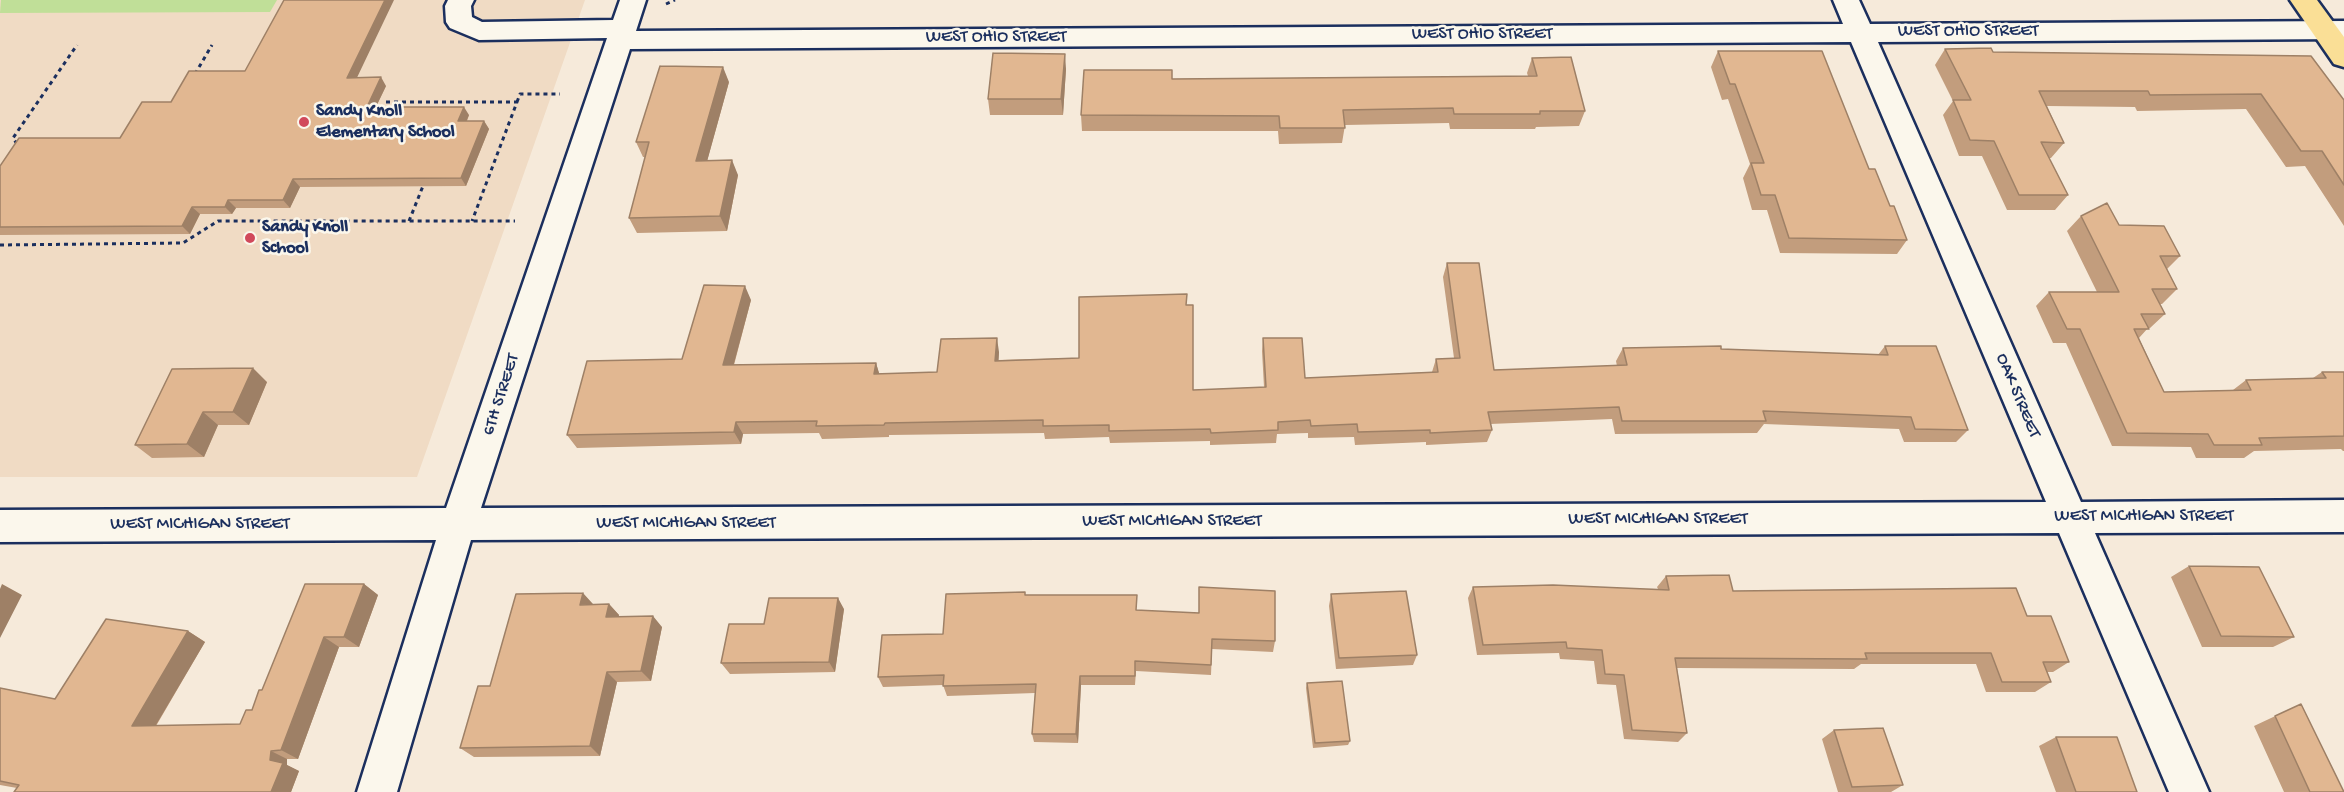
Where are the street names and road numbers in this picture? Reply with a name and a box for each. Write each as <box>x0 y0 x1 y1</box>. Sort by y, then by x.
street label: WEST OHIO STREET <box>1898 21 2038 43</box>
street label: WEST OHIO STREET <box>1412 24 1552 46</box>
street label: WEST OHIO STREET <box>926 27 1066 49</box>
street label: OAK STREET <box>1990 350 2044 442</box>
street label: 6TH STREET <box>479 351 525 439</box>
street label: WEST MICHIGAN STREET <box>2054 506 2234 528</box>
street label: WEST MICHIGAN STREET <box>1568 509 1748 531</box>
street label: WEST MICHIGAN STREET <box>1082 511 1262 533</box>
street label: WEST MICHIGAN STREET <box>596 513 776 535</box>
street label: WEST MICHIGAN STREET <box>110 514 290 536</box>

